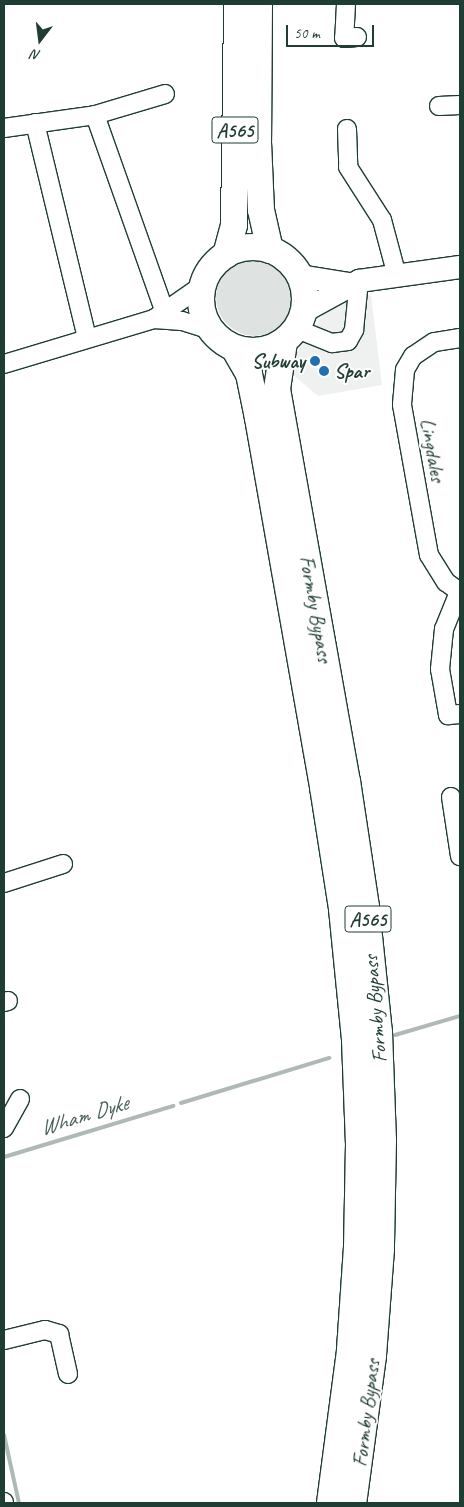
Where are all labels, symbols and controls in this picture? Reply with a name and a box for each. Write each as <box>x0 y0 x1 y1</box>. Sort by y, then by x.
north arrow <box>15 15 65 65</box>
scale bar <box>289 15 376 47</box>
text: 50 m <box>294 24 320 43</box>
text: N <box>30 46 42 64</box>
road number: A565 <box>211 112 259 148</box>
place label: Subway <box>252 348 305 374</box>
marker: Subway <box>309 355 321 367</box>
place label: Spar <box>334 358 369 384</box>
marker: Spar <box>318 365 330 377</box>
street label: Lingdales <box>415 416 451 484</box>
street label: Formby Bypass <box>294 554 338 664</box>
road number: A565 <box>344 902 392 936</box>
street label: Formby Bypass <box>358 954 392 1064</box>
water label: Wham Dyke <box>37 1090 131 1142</box>
street label: Formby Bypass <box>347 1358 385 1468</box>

